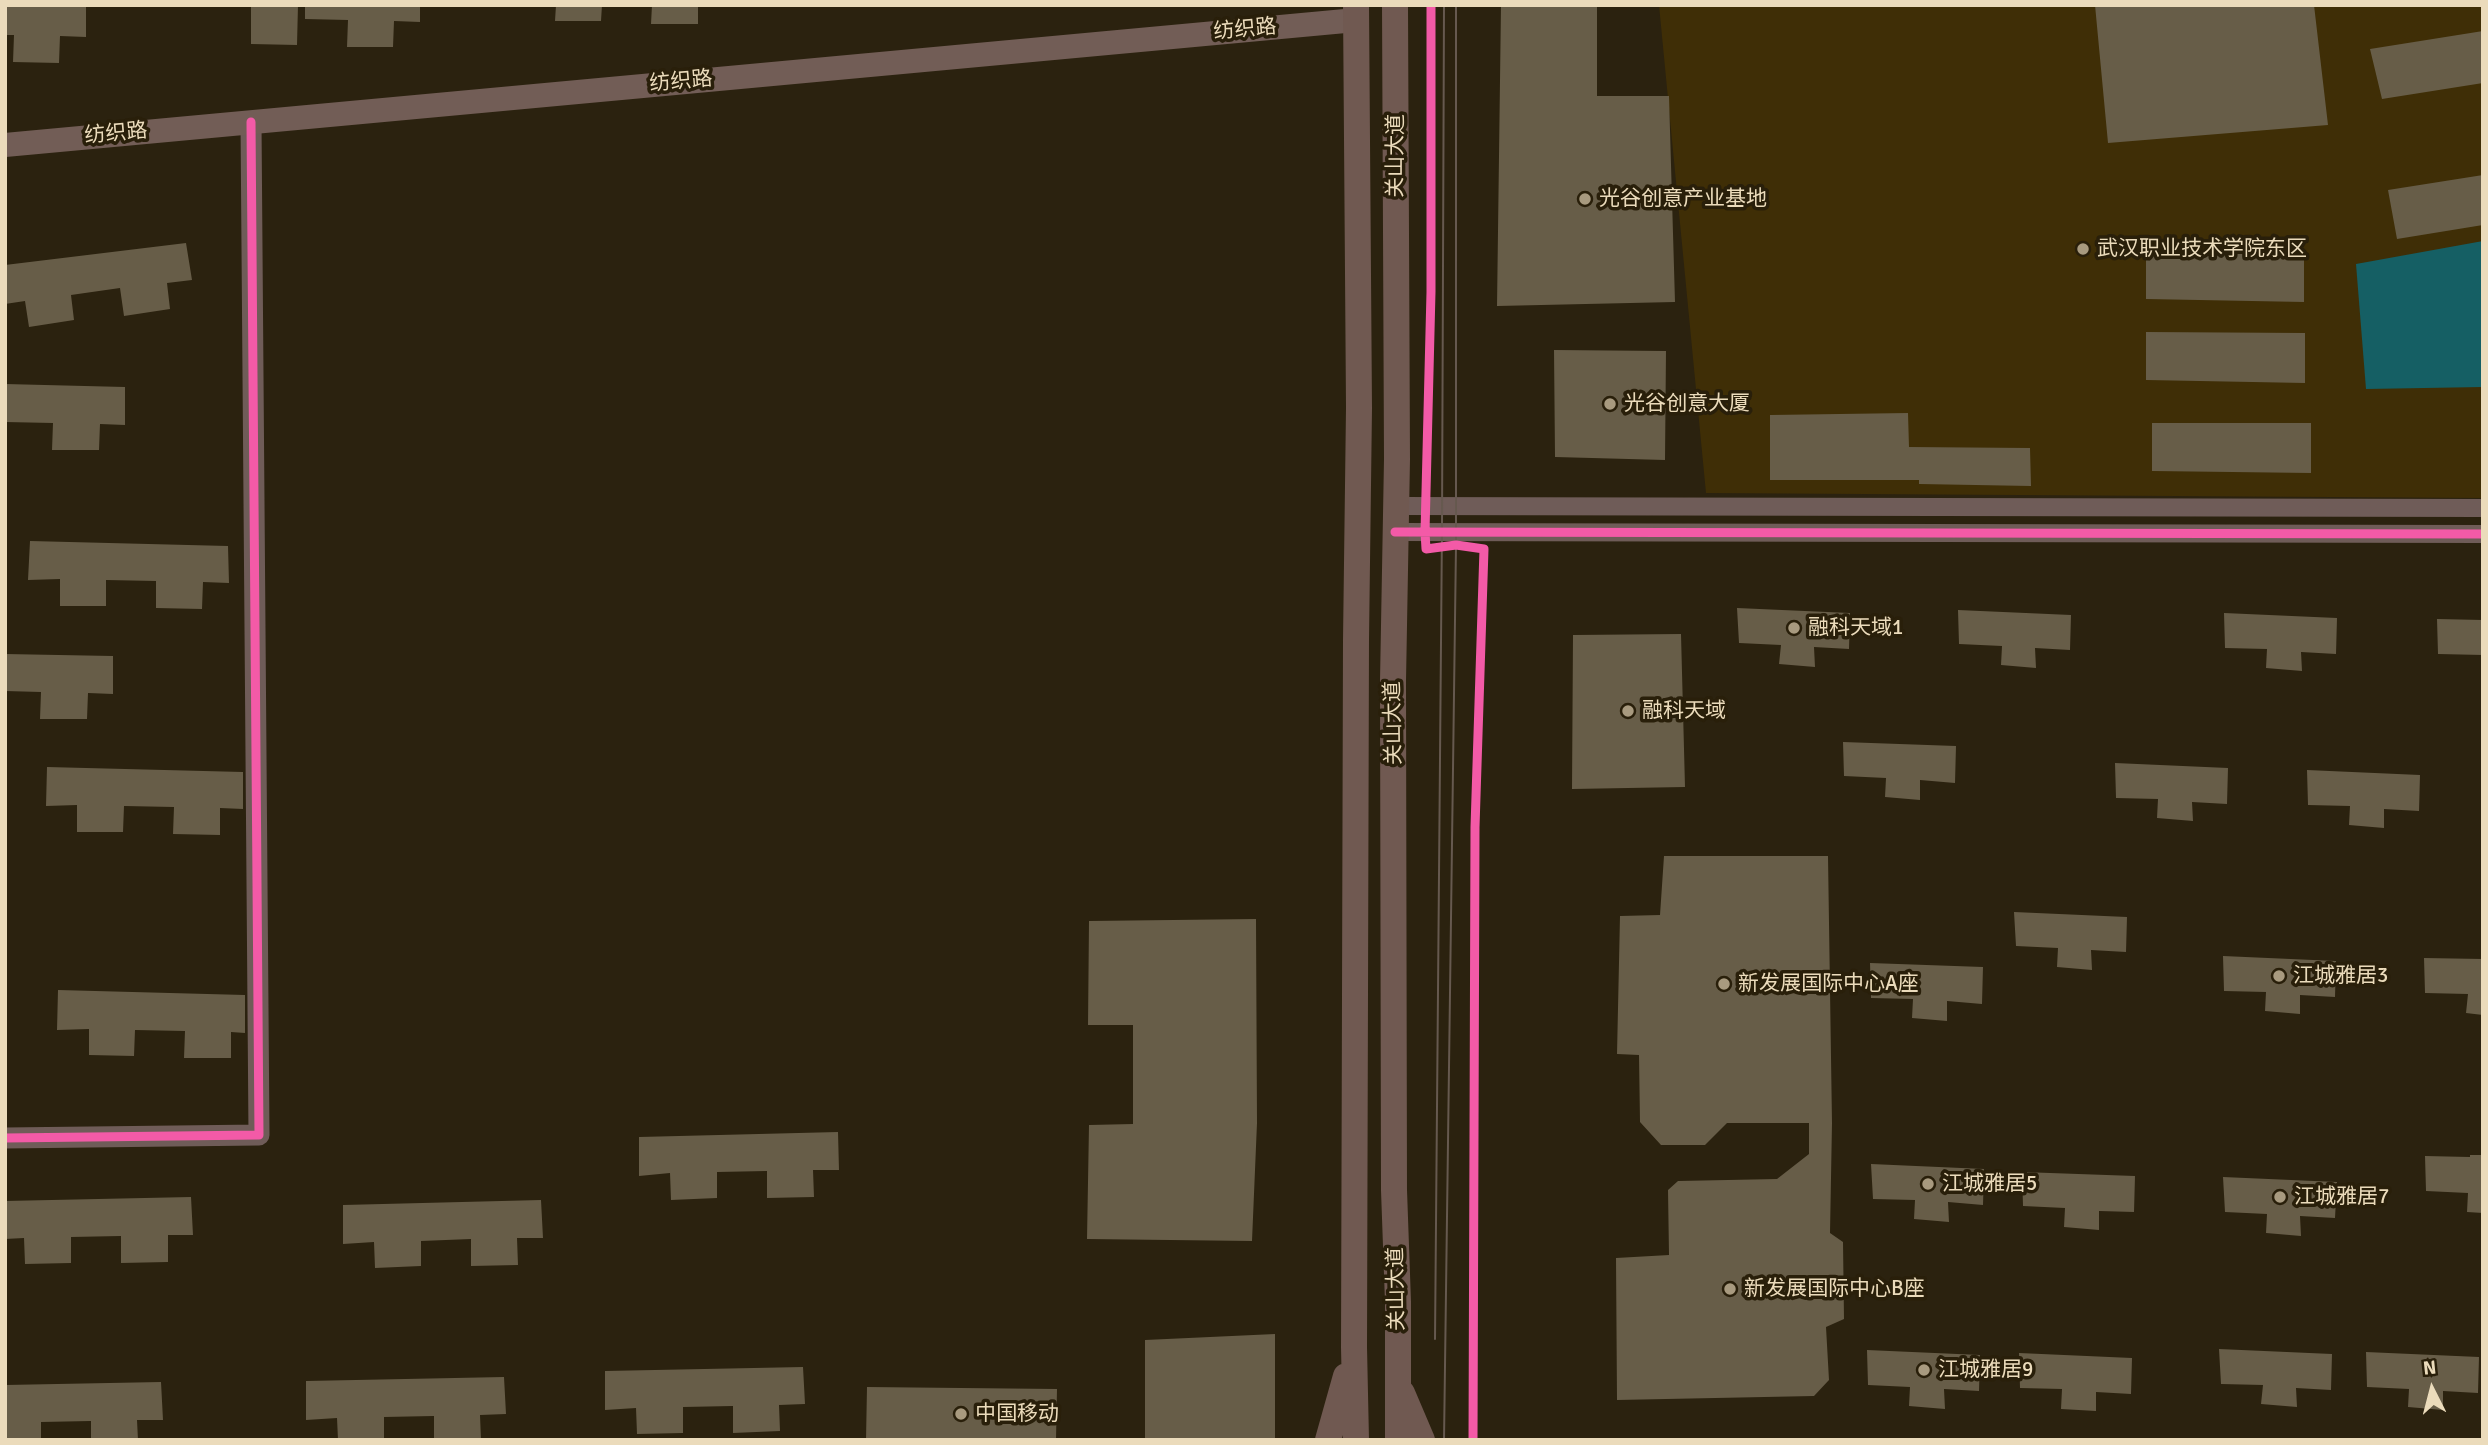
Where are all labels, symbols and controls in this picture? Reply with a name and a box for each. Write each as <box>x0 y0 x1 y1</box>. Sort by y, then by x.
street label: 纺织路 <box>1213 15 1277 45</box>
street label: 纺织路 <box>649 67 713 97</box>
street label: 关山大道 <box>1383 114 1409 198</box>
street label: 纺织路 <box>84 119 148 149</box>
place label: 光谷创意产业基地 <box>1599 186 1767 212</box>
marker: 光谷创意产业基地 <box>1577 191 1593 207</box>
place label: 武汉职业技术学院东区 <box>2097 236 2307 262</box>
marker: 武汉职业技术学院东区 <box>2075 241 2091 257</box>
place label: 光谷创意大厦 <box>1624 391 1750 417</box>
marker: 光谷创意大厦 <box>1602 396 1618 412</box>
place label: 融科天域1 <box>1808 615 1903 641</box>
marker: 融科天域1 <box>1786 620 1802 636</box>
street label: 关山大道 <box>1381 681 1407 765</box>
place label: 融科天域 <box>1642 698 1726 724</box>
marker: 融科天域 <box>1620 703 1636 719</box>
place label: 江城雅居3 <box>2293 963 2388 989</box>
marker: 江城雅居3 <box>2271 968 2287 984</box>
place label: 新发展国际中心A座 <box>1738 971 1919 997</box>
marker: 新发展国际中心A座 <box>1716 976 1732 992</box>
place label: 江城雅居5 <box>1942 1171 2037 1197</box>
marker: 江城雅居5 <box>1920 1176 1936 1192</box>
place label: 江城雅居7 <box>2294 1184 2389 1210</box>
marker: 江城雅居7 <box>2272 1189 2288 1205</box>
street label: 关山大道 <box>1384 1247 1410 1331</box>
place label: 新发展国际中心B座 <box>1744 1276 1925 1302</box>
marker: 新发展国际中心B座 <box>1722 1281 1738 1297</box>
north arrow <box>2397 1354 2467 1424</box>
text: N <box>2422 1355 2438 1381</box>
place label: 江城雅居9 <box>1938 1357 2033 1383</box>
marker: 江城雅居9 <box>1916 1362 1932 1378</box>
place label: 中国移动 <box>975 1401 1059 1427</box>
marker: 中国移动 <box>953 1406 969 1422</box>

